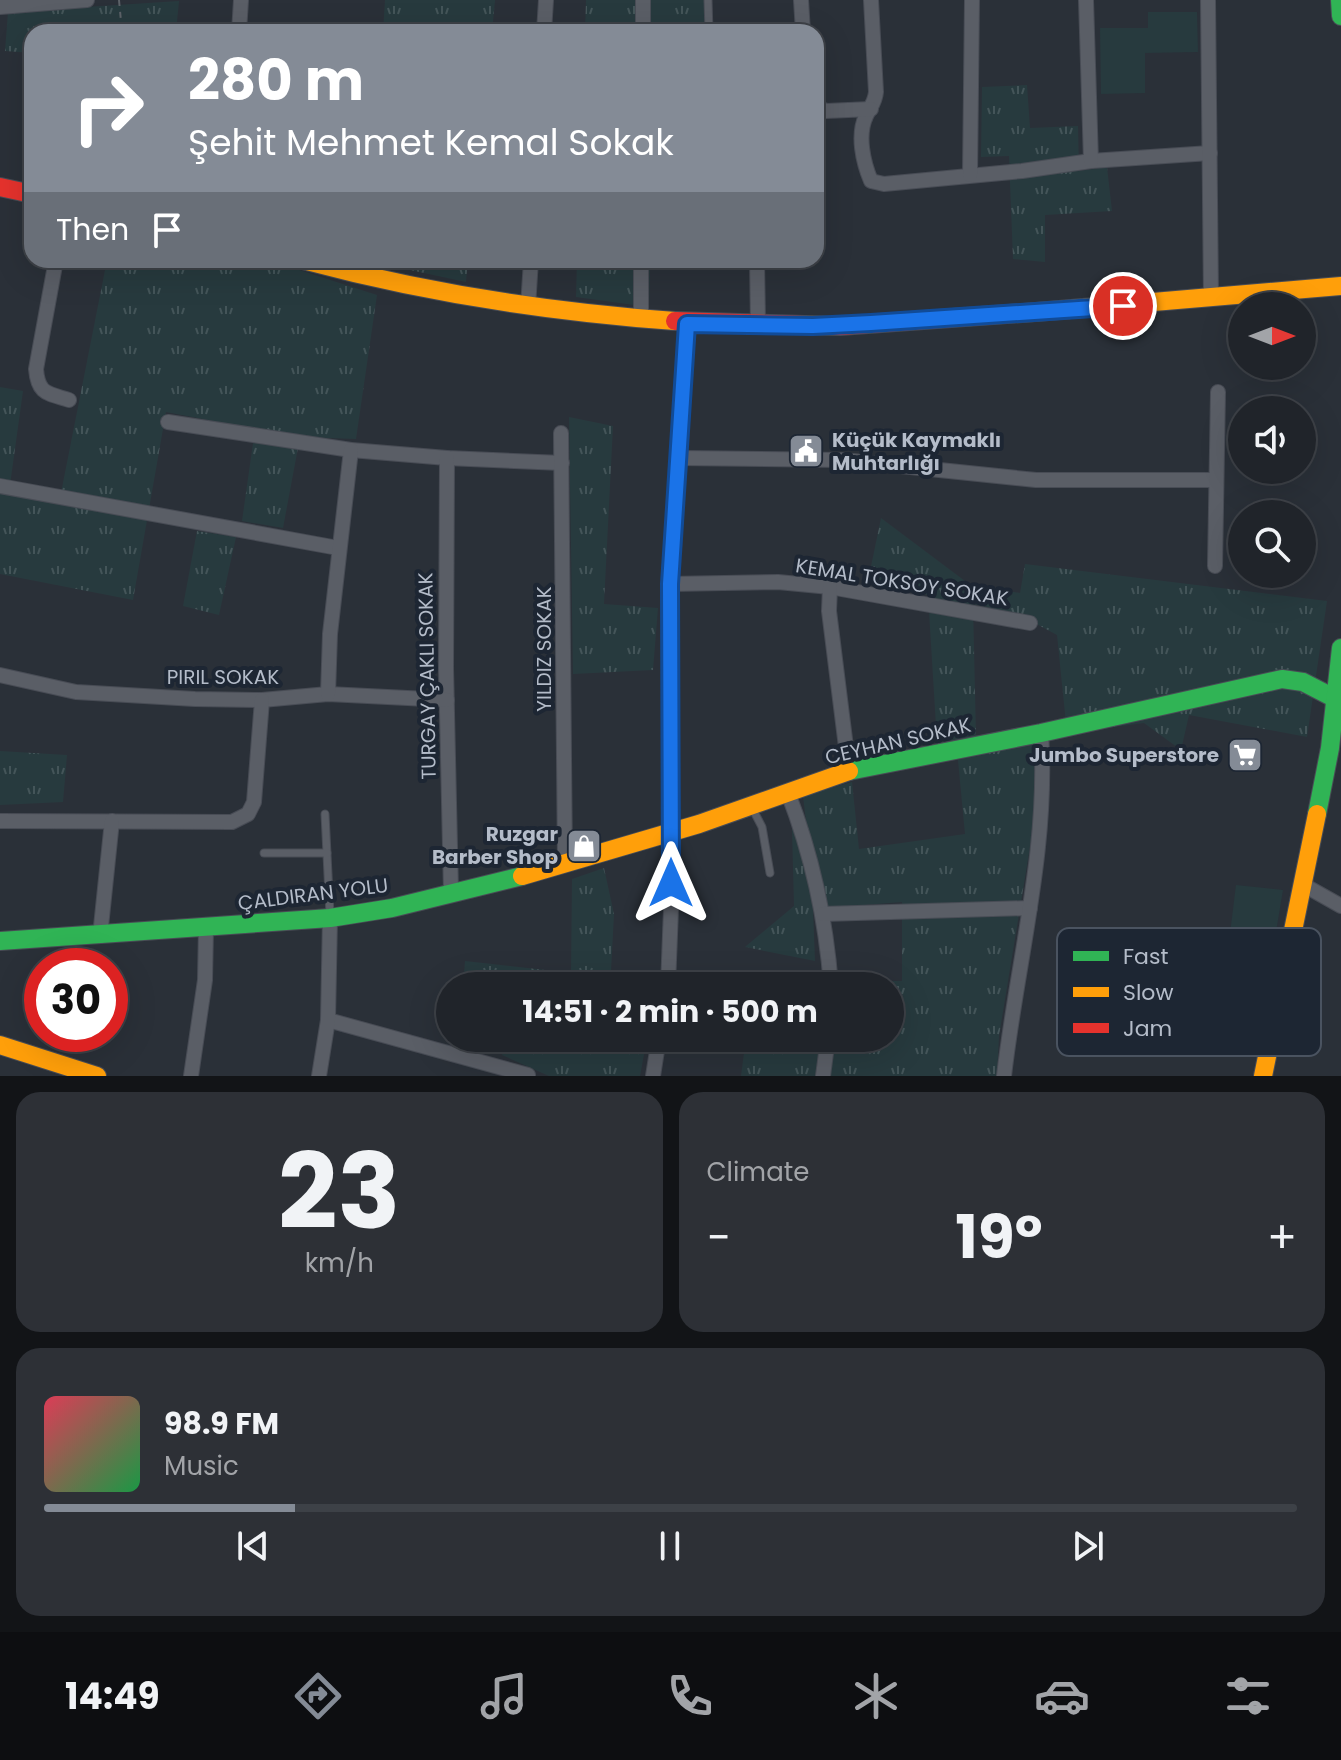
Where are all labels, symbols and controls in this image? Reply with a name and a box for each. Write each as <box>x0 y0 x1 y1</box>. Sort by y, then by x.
text: 280 m <box>188 41 364 120</box>
icon: right <box>56 56 160 160</box>
text: Şehit Mehmet Kemal Sokak <box>188 117 674 168</box>
text: Then <box>56 208 129 251</box>
icon: arrive <box>145 208 189 252</box>
pin <box>1089 272 1157 340</box>
icon: arrive <box>1101 284 1145 328</box>
north arrow <box>1228 292 1316 380</box>
map controls <box>1228 292 1316 588</box>
button: sound <box>1228 396 1316 484</box>
place label: Küçük Kaymaklı Muhtarlığı <box>832 426 1001 477</box>
public building icon: Küçük Kaymaklı Muhtarlığı <box>787 432 825 470</box>
button: search <box>1228 500 1316 588</box>
street label: KEMAL TOKSOY SOKAK <box>794 551 1010 613</box>
street label: TURGAY ÇAKLI SOKAK <box>411 572 443 780</box>
street label: YILDIZ SOKAK <box>530 586 558 712</box>
street label: PIRIL SOKAK <box>167 663 279 691</box>
street label: CEYHAN SOKAK <box>822 711 974 771</box>
supermarket icon: Jumbo Superstore <box>1226 736 1264 774</box>
place label: Jumbo Superstore <box>1029 741 1219 769</box>
place label: Ruzgar Barber Shop <box>432 820 558 871</box>
shop icon: Ruzgar Barber Shop <box>565 827 603 865</box>
position arrow <box>629 841 713 925</box>
street label: ÇALDIRAN YOLU <box>236 871 390 917</box>
legend <box>1057 928 1321 1056</box>
text: Fast <box>1123 941 1168 972</box>
speed limit sign: 30 <box>24 948 128 1052</box>
text: Slow <box>1123 977 1173 1008</box>
text: 14:51 · 2 min · 500 m <box>522 990 818 1033</box>
text: Jam <box>1123 1013 1172 1044</box>
text: 23 <box>278 1119 400 1264</box>
text: Climate <box>707 1154 809 1190</box>
text: 19° <box>955 1195 1042 1279</box>
text: − <box>707 1207 731 1268</box>
text: + <box>1267 1207 1297 1268</box>
text: km/h <box>305 1245 374 1281</box>
text: 98.9 FM <box>164 1402 279 1445</box>
text: Music <box>164 1448 239 1484</box>
icon: previous <box>231 1524 275 1568</box>
icon: pause <box>648 1524 692 1568</box>
icon: next <box>1066 1524 1110 1568</box>
icon: directions <box>290 1668 346 1724</box>
icon: music <box>476 1668 532 1724</box>
icon: phone <box>662 1668 718 1724</box>
icon: climate <box>848 1668 904 1724</box>
icon: car <box>1034 1668 1090 1724</box>
icon: filters <box>1220 1668 1276 1724</box>
text: 14:49 <box>65 1671 160 1722</box>

